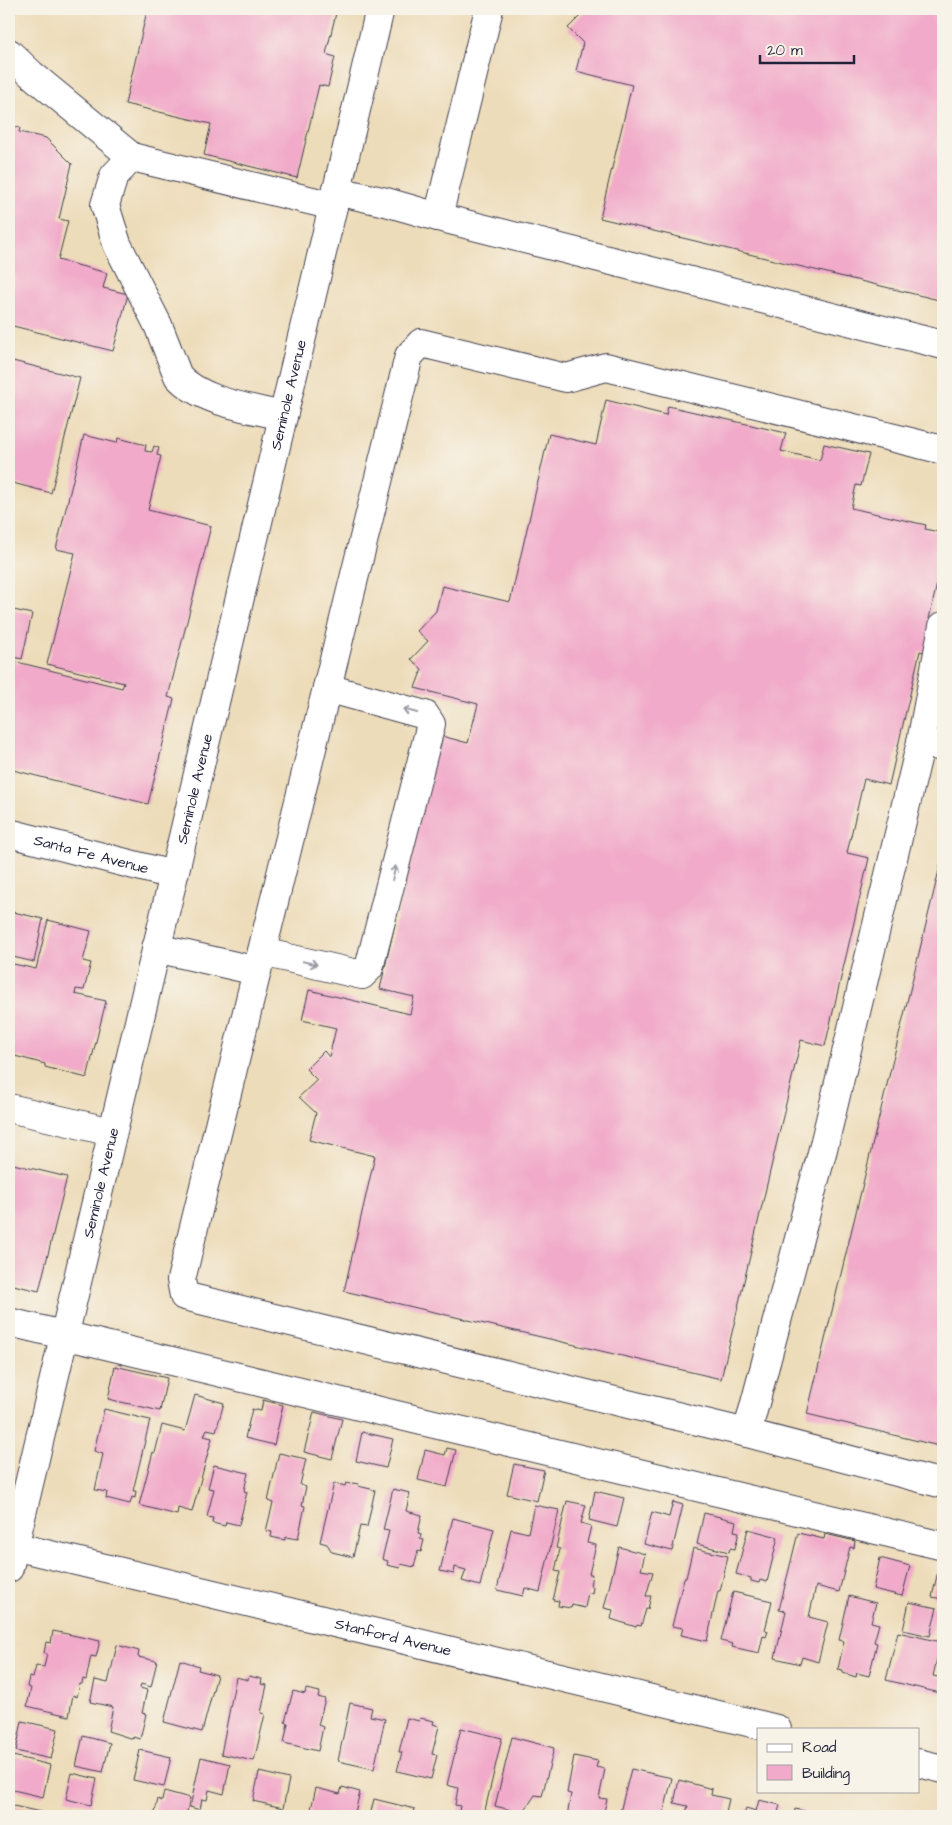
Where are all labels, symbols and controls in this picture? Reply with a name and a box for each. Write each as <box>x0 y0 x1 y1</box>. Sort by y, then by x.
scale bar <box>760 32 853 64</box>
text: 20 m <box>767 40 803 61</box>
street label: Seminole Avenue <box>265 338 312 452</box>
one-way arrow <box>403 705 419 715</box>
street label: Seminole Avenue <box>172 732 218 846</box>
street label: Santa Fe Avenue <box>32 830 151 879</box>
one-way arrow <box>389 865 399 881</box>
one-way arrow <box>301 959 317 968</box>
street label: Seminole Avenue <box>78 1126 124 1240</box>
street label: Stanford Avenue <box>333 1613 453 1662</box>
legend <box>757 1728 920 1792</box>
text: Road <box>802 1737 837 1758</box>
text: Building <box>802 1763 850 1785</box>

